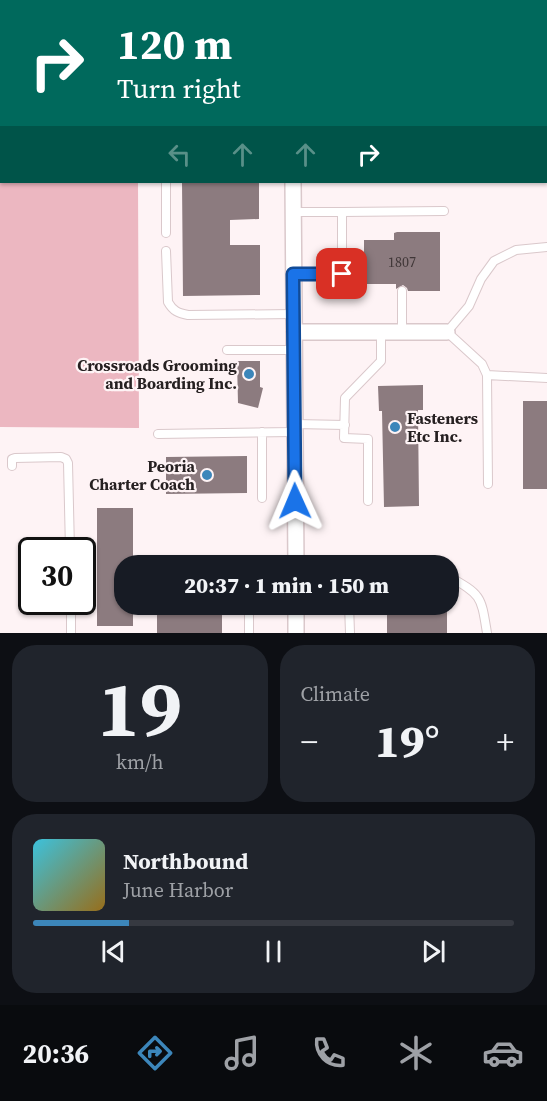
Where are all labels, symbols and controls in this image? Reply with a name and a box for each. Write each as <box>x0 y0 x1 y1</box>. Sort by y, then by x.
text: 120 m <box>117 15 232 73</box>
icon: right <box>18 24 96 102</box>
text: Turn right <box>117 70 241 107</box>
icon: left <box>163 138 196 171</box>
icon: ahead <box>226 138 259 171</box>
icon: ahead <box>289 138 322 171</box>
icon: right <box>352 138 385 171</box>
pin <box>316 248 367 299</box>
house number: 1807 <box>388 252 416 272</box>
icon: arrive <box>325 257 358 290</box>
place label: Crossroads Grooming and Boarding Inc. <box>77 354 237 394</box>
marker: Crossroads Grooming and Boarding Inc. <box>242 367 256 381</box>
place label: Fasteners Etc Inc. <box>407 407 478 447</box>
marker: Fasteners Etc Inc. <box>388 420 402 434</box>
place label: Peoria Charter Coach <box>89 455 196 495</box>
marker: Peoria Charter Coach <box>200 468 214 482</box>
position arrow <box>263 469 327 533</box>
speed limit sign: 30 <box>18 537 96 615</box>
text: 20:37 · 1 min · 150 m <box>184 570 389 600</box>
text: 19 <box>97 655 182 762</box>
text: Climate <box>301 680 370 708</box>
text: 19° <box>375 710 439 772</box>
text: − <box>301 719 318 764</box>
text: + <box>496 719 514 764</box>
text: km/h <box>116 748 164 776</box>
text: Northbound <box>123 846 248 876</box>
text: June Harbor <box>123 876 233 904</box>
icon: previous <box>97 935 130 968</box>
icon: pause <box>257 935 290 968</box>
icon: next <box>417 935 450 968</box>
icon: directions <box>134 1032 176 1074</box>
icon: music <box>221 1032 263 1074</box>
icon: phone <box>308 1032 350 1074</box>
icon: climate <box>395 1032 437 1074</box>
icon: car <box>482 1032 524 1074</box>
text: 20:36 <box>23 1035 89 1072</box>

